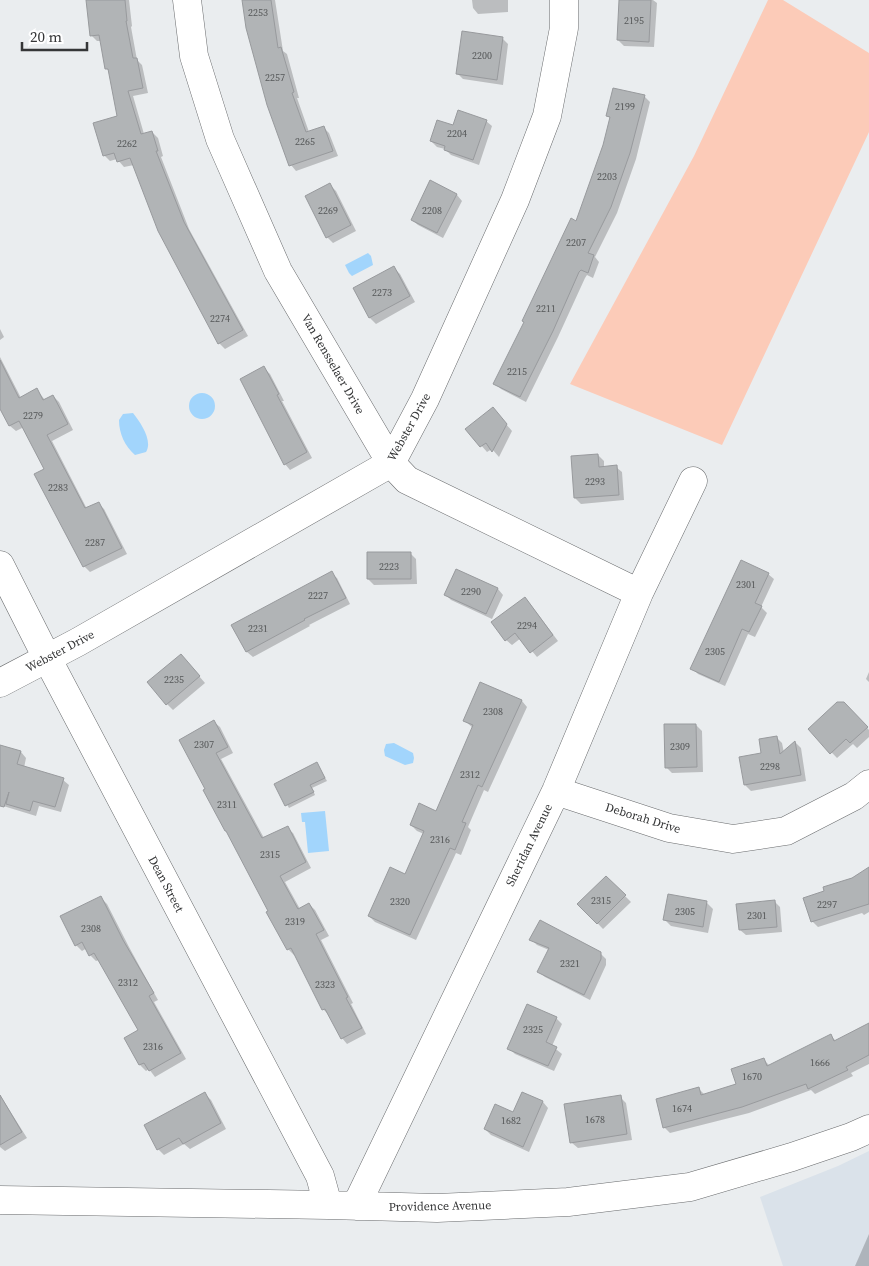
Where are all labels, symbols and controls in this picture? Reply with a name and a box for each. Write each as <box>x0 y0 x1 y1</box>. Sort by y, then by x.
house number: 2253 <box>248 6 268 19</box>
house number: 2195 <box>624 14 644 27</box>
scale bar <box>22 20 88 52</box>
text: 20 m <box>30 26 62 47</box>
house number: 2200 <box>472 49 492 62</box>
house number: 2257 <box>265 71 285 84</box>
house number: 2199 <box>615 100 635 113</box>
house number: 2204 <box>447 127 467 140</box>
house number: 2265 <box>295 135 315 148</box>
house number: 2262 <box>117 137 137 150</box>
house number: 2203 <box>597 170 617 183</box>
house number: 2269 <box>318 204 338 217</box>
house number: 2208 <box>422 204 442 217</box>
house number: 2207 <box>566 236 586 249</box>
house number: 2273 <box>372 286 392 299</box>
house number: 2211 <box>536 302 556 315</box>
street label: Van Rensselaer Drive <box>298 311 368 417</box>
house number: 2274 <box>210 312 230 325</box>
house number: 2215 <box>507 365 527 378</box>
street label: Webster Drive <box>384 390 434 464</box>
house number: 2279 <box>23 409 43 422</box>
house number: 2293 <box>585 475 605 488</box>
house number: 2283 <box>48 481 68 494</box>
house number: 2287 <box>85 536 105 549</box>
house number: 2223 <box>379 560 399 573</box>
house number: 2301 <box>736 578 756 591</box>
house number: 2290 <box>461 585 481 598</box>
house number: 2227 <box>308 589 328 602</box>
house number: 2294 <box>517 619 537 632</box>
house number: 2231 <box>248 622 268 635</box>
street label: Webster Drive <box>23 626 97 676</box>
house number: 2305 <box>705 645 725 658</box>
house number: 2235 <box>164 673 184 686</box>
house number: 2308 <box>483 705 503 718</box>
house number: 2307 <box>194 738 214 751</box>
house number: 2309 <box>670 740 690 753</box>
house number: 2298 <box>760 760 780 773</box>
house number: 2312 <box>460 768 480 781</box>
house number: 2311 <box>217 798 237 811</box>
street label: Deborah Drive <box>603 799 683 837</box>
street label: Sheridan Avenue <box>502 801 556 889</box>
house number: 2316 <box>430 833 450 846</box>
house number: 2315 <box>260 848 280 861</box>
street label: Dean Street <box>144 853 188 915</box>
house number: 2315 <box>591 894 611 907</box>
house number: 2320 <box>390 895 410 908</box>
house number: 2297 <box>817 898 837 911</box>
house number: 2305 <box>675 905 695 918</box>
house number: 2301 <box>747 909 767 922</box>
house number: 2319 <box>285 915 305 928</box>
house number: 2308 <box>81 922 101 935</box>
house number: 2321 <box>560 957 580 970</box>
house number: 2312 <box>118 976 138 989</box>
house number: 2323 <box>315 978 335 991</box>
house number: 2325 <box>523 1023 543 1036</box>
house number: 2316 <box>143 1040 163 1053</box>
house number: 1666 <box>810 1056 830 1069</box>
house number: 1670 <box>742 1070 762 1083</box>
house number: 1674 <box>672 1102 692 1115</box>
house number: 1678 <box>585 1113 605 1126</box>
house number: 1682 <box>501 1114 521 1127</box>
street label: Providence Avenue <box>389 1197 491 1215</box>

